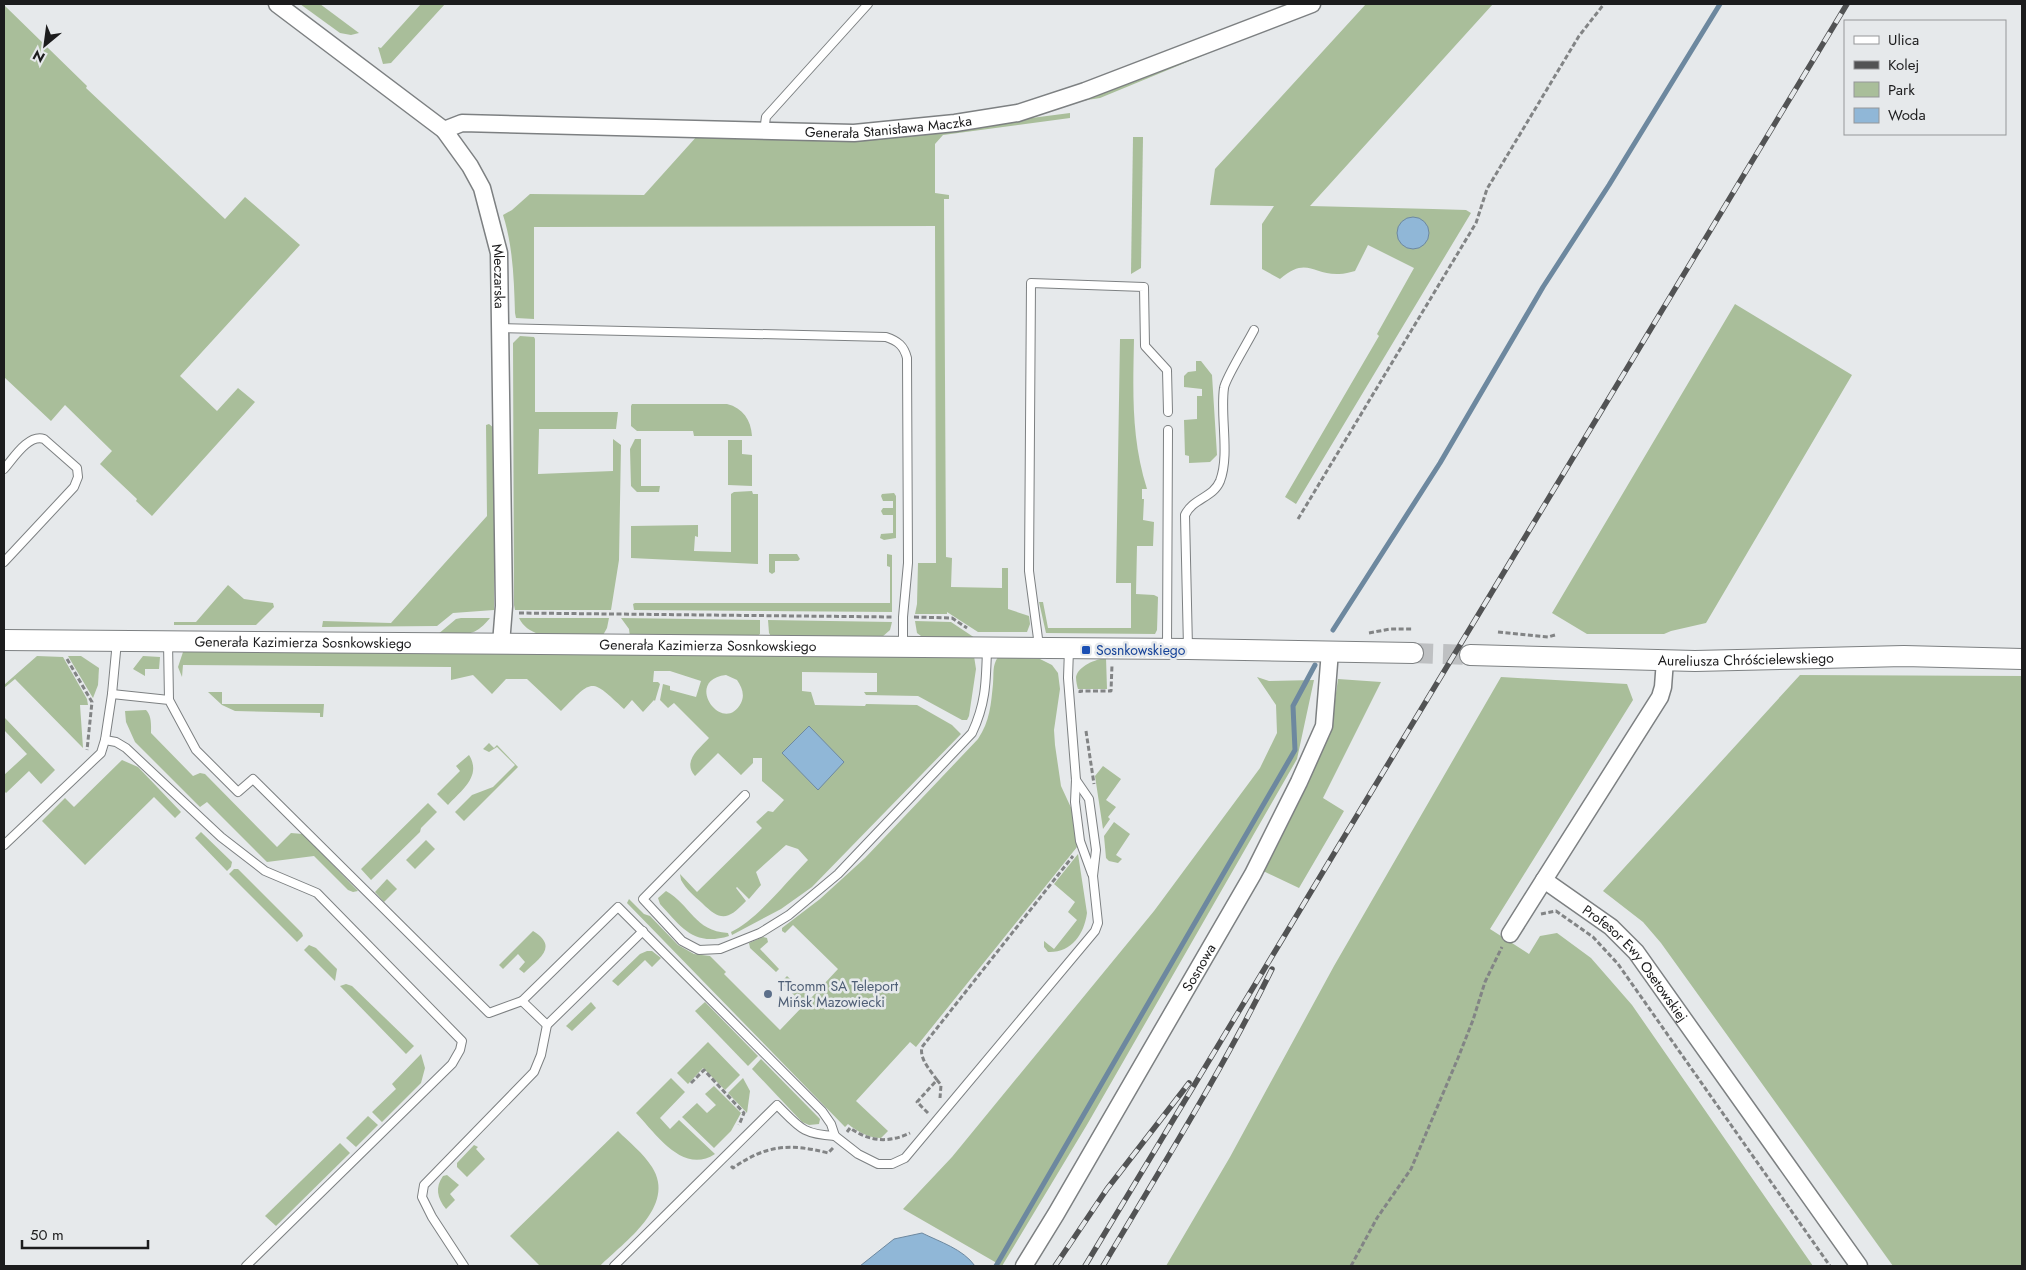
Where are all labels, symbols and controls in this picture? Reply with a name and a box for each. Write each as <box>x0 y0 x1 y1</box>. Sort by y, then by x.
north arrow <box>20 20 70 70</box>
legend <box>1844 20 2006 135</box>
text: Ulica <box>1888 29 1919 51</box>
text: N <box>29 45 48 68</box>
text: Kolej <box>1888 54 1919 76</box>
text: Park <box>1888 79 1915 101</box>
text: Woda <box>1888 104 1926 126</box>
street label: Generała Stanisława Maczka <box>805 110 973 143</box>
street label: Mleczarska <box>487 241 510 309</box>
street label: Generała Kazimierza Sosnkowskiego <box>194 631 412 653</box>
street label: Generała Kazimierza Sosnkowskiego <box>599 635 817 656</box>
place label: Sosnkowskiego <box>1096 640 1186 660</box>
marker: Sosnkowskiego <box>1080 644 1092 656</box>
street label: Aureliusza Chróścielewskiego <box>1658 648 1834 671</box>
street label: Profesor Ewy Osetowskiej <box>1578 900 1692 1026</box>
street label: Sosnowa <box>1177 940 1221 995</box>
place label: TTcomm SA Teleport Mińsk Mazowiecki <box>778 976 899 1012</box>
marker: TTcomm SA Teleport Mińsk Mazowiecki <box>762 988 774 1000</box>
scale bar <box>22 1218 149 1250</box>
text: 50 m <box>30 1224 64 1246</box>

